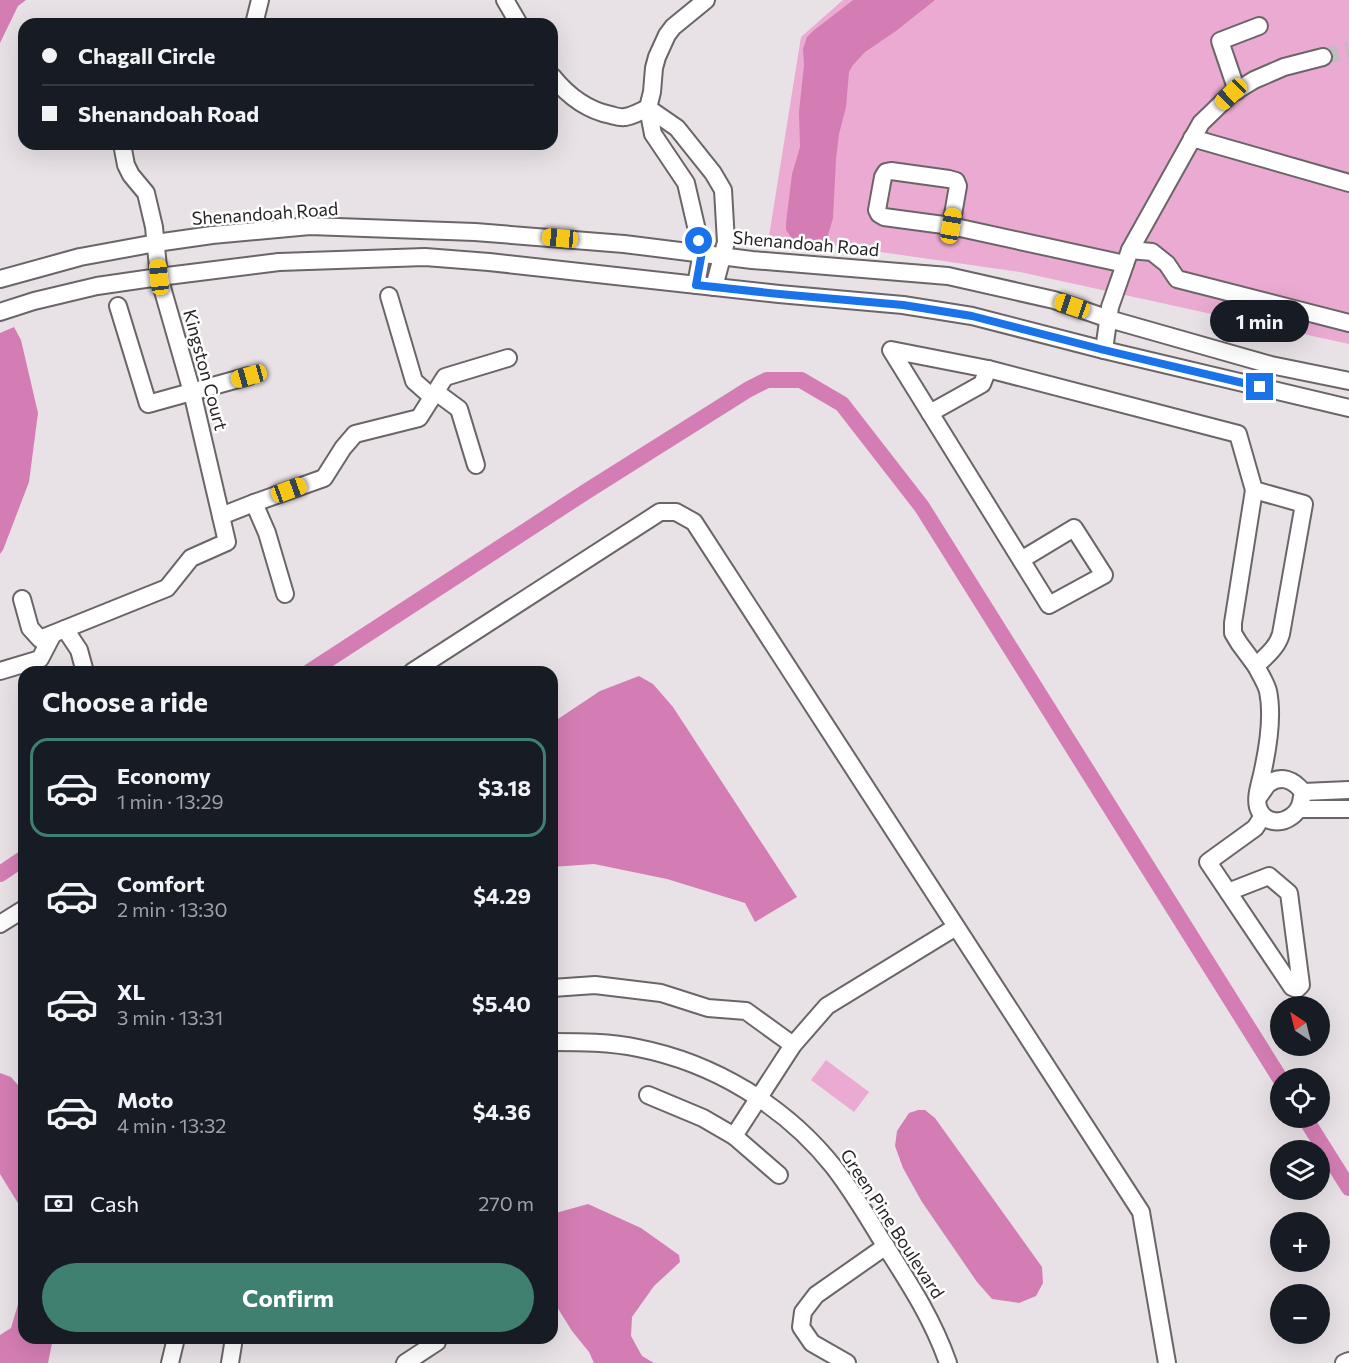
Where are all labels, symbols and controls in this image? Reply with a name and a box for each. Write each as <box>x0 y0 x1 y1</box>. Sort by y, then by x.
text: Chagall Circle <box>78 42 215 69</box>
car <box>1212 75 1250 113</box>
text: Shenandoah Road <box>78 100 259 127</box>
street label: Shenandoah Road <box>191 197 339 229</box>
car <box>939 207 963 245</box>
street label: Shenandoah Road <box>732 226 880 260</box>
car <box>541 227 579 249</box>
route start <box>685 227 712 254</box>
car <box>148 258 170 296</box>
car <box>1052 292 1092 320</box>
callout: 1 min <box>1210 300 1310 342</box>
street label: Kingston Court <box>179 307 233 433</box>
text: 1 min <box>1236 309 1283 333</box>
car <box>229 362 269 390</box>
route end <box>1246 373 1273 400</box>
car <box>269 475 309 505</box>
text: Choose a ride <box>42 685 208 718</box>
icon: car <box>45 761 99 815</box>
text: Economy <box>117 762 211 789</box>
text: $3.18 <box>478 774 531 801</box>
text: 1 min · 13:29 <box>117 789 224 813</box>
icon: car <box>45 869 99 923</box>
text: Comfort <box>117 870 205 897</box>
text: $4.29 <box>473 882 531 909</box>
text: 2 min · 13:30 <box>117 897 228 921</box>
icon: car <box>45 977 99 1031</box>
text: XL <box>117 978 145 1005</box>
text: $5.40 <box>472 990 531 1017</box>
north arrow <box>1270 996 1330 1056</box>
map controls <box>1270 996 1330 1344</box>
text: 3 min · 13:31 <box>117 1005 223 1029</box>
button: locate <box>1270 1068 1330 1128</box>
icon: car <box>45 1085 99 1139</box>
text: Moto <box>117 1086 173 1113</box>
text: $4.36 <box>473 1098 531 1125</box>
text: 4 min · 13:32 <box>117 1113 226 1137</box>
button: layers <box>1270 1140 1330 1200</box>
street label: Green Pine Boulevard <box>836 1144 949 1302</box>
icon: cash <box>42 1187 75 1220</box>
text: Cash <box>90 1190 139 1217</box>
text: 270 m <box>478 1191 534 1215</box>
button: + <box>1270 1212 1330 1272</box>
button: Confirm <box>42 1263 534 1332</box>
button: − <box>1270 1284 1330 1344</box>

